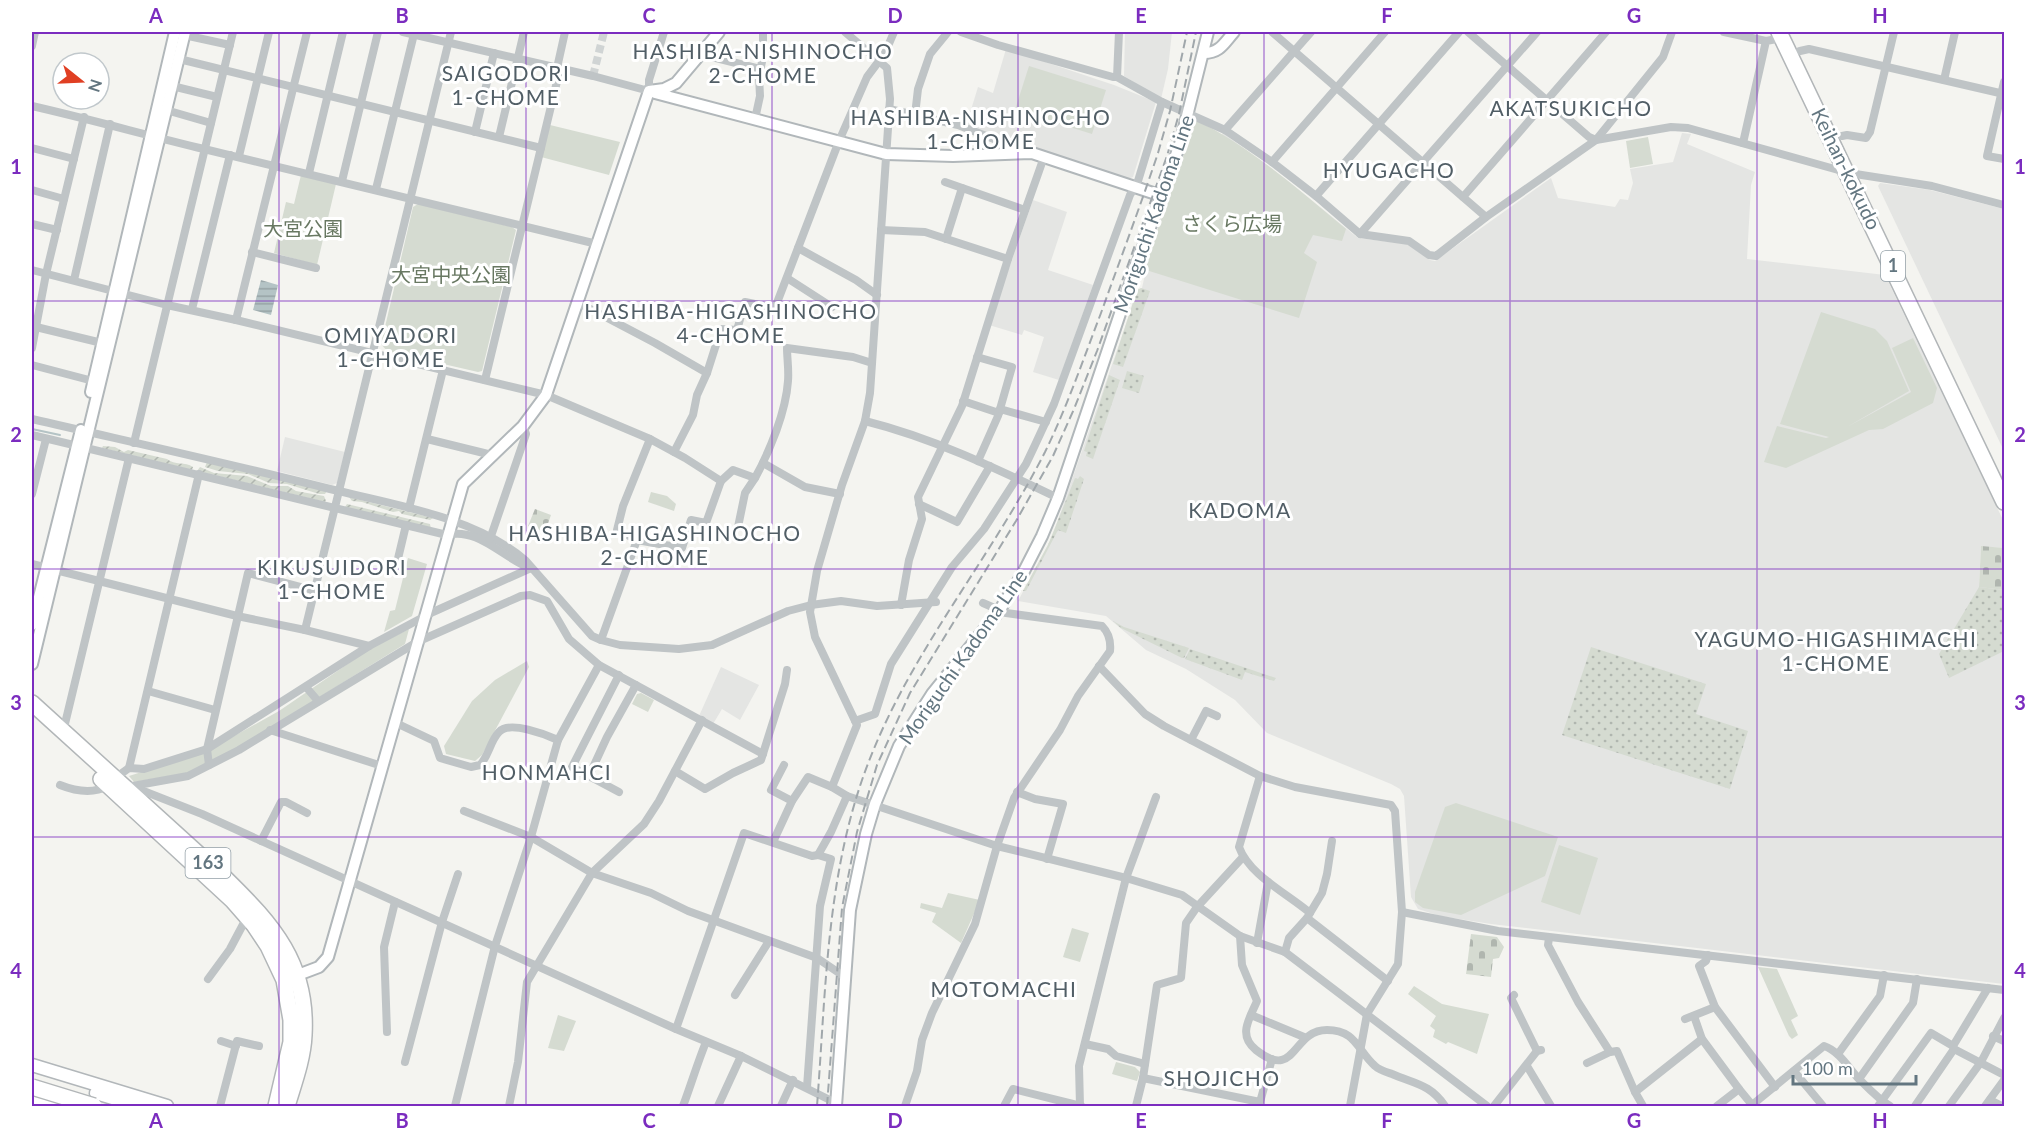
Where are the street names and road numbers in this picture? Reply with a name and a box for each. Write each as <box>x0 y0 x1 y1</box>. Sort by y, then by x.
street label: Keihan-kokudo <box>1807 104 1887 233</box>
street label: Moriguchi Kadoma Line <box>1108 112 1198 316</box>
road number: 1 <box>1881 251 1905 281</box>
street label: Moriguchi Kadoma Line <box>893 564 1032 748</box>
road number: 163 <box>186 848 230 878</box>

